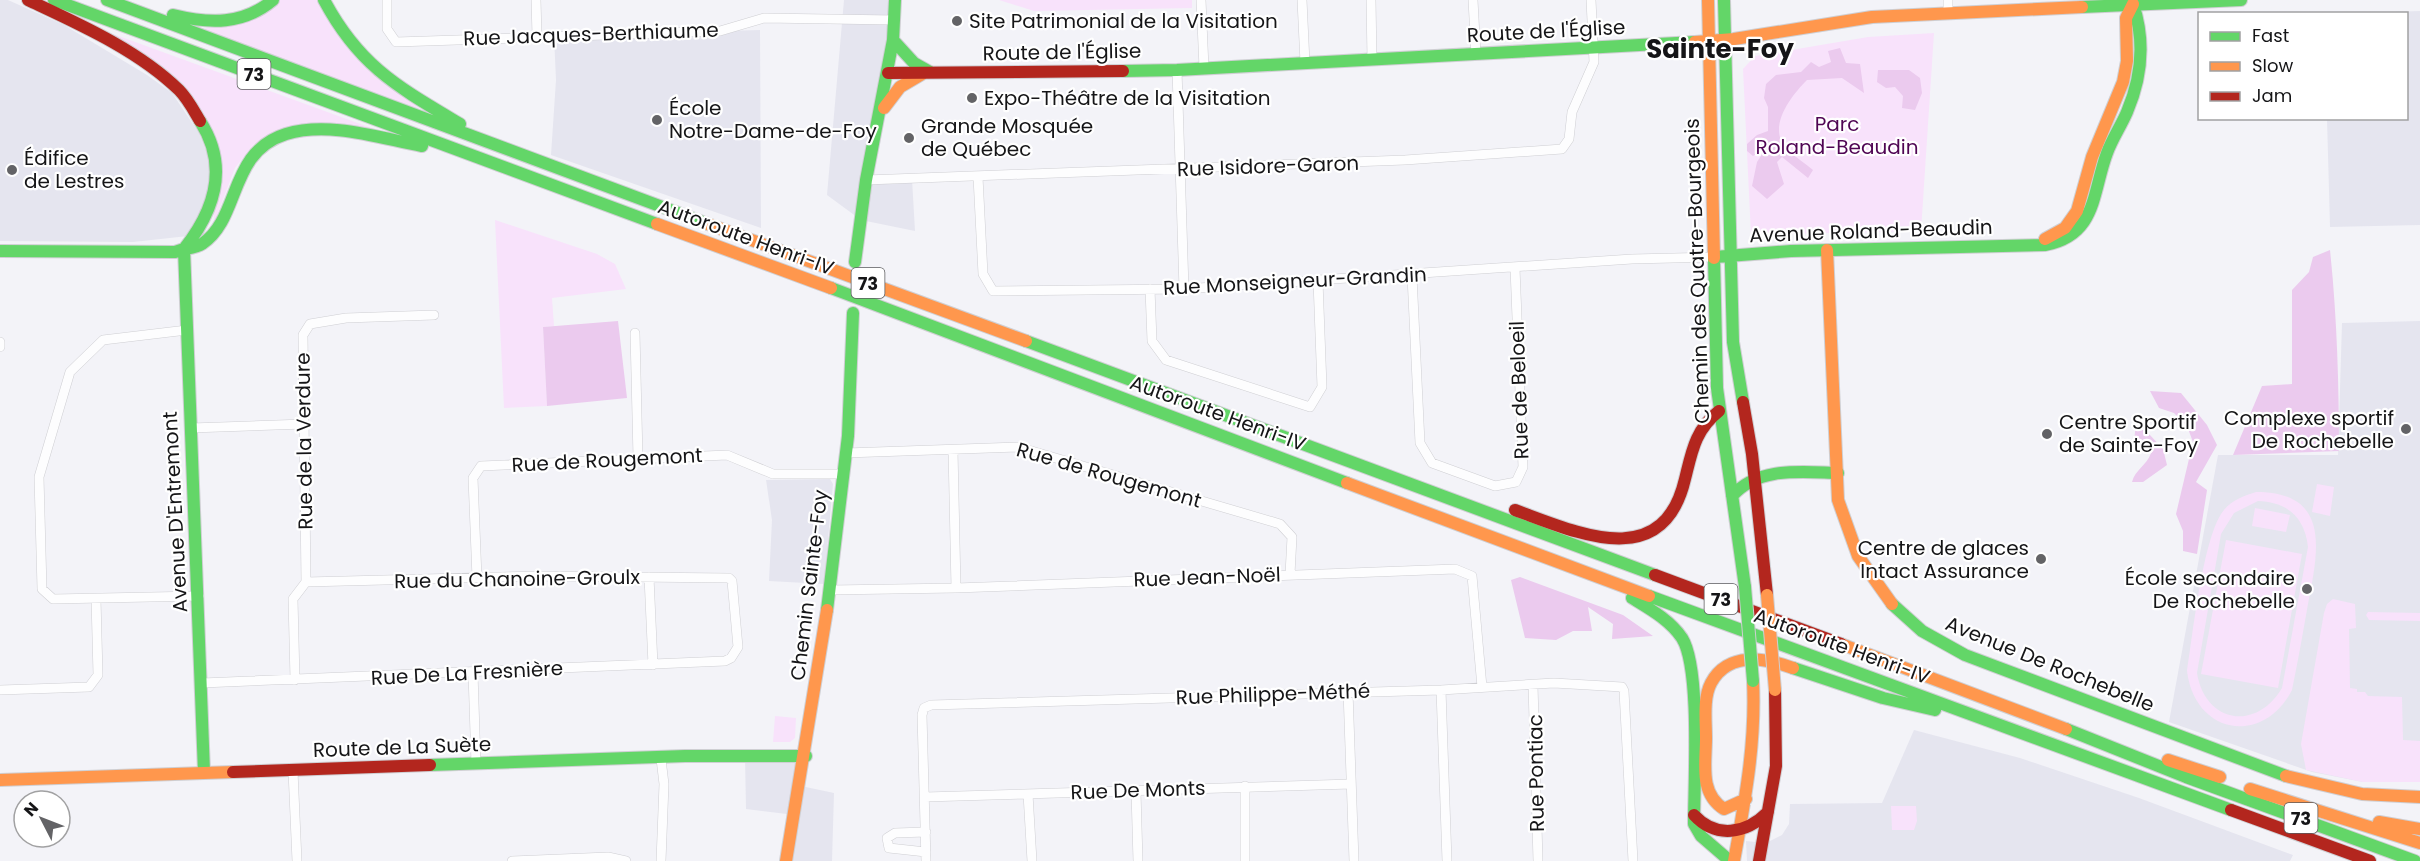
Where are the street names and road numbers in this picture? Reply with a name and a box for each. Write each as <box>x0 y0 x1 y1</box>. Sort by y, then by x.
street label: Route de l'Église <box>1466 13 1626 49</box>
street label: Rue Jacques-Berthiaume <box>463 16 719 52</box>
street label: Route de l'Église <box>982 37 1142 67</box>
road number: 73 <box>238 59 270 89</box>
street label: Chemin des Quatre-Bourgeois <box>1678 118 1716 424</box>
street label: Rue Isidore-Garon <box>1176 149 1360 183</box>
street label: Autoroute Henri-IV <box>654 192 838 282</box>
street label: Avenue Roland-Beaudin <box>1749 213 1993 249</box>
street label: Rue Monseigneur-Grandin <box>1163 260 1427 302</box>
road number: 73 <box>852 268 884 298</box>
street label: Rue de Beloeil <box>1503 320 1535 460</box>
street label: Rue de la Verdure <box>288 352 320 530</box>
street label: Autoroute Henri-IV <box>1126 368 1310 458</box>
street label: Avenue D'Entremont <box>156 411 194 613</box>
street label: Rue de Rougemont <box>1013 435 1205 515</box>
street label: Rue de Rougemont <box>511 441 703 479</box>
street label: Chemin Sainte-Foy <box>783 488 835 682</box>
street label: Rue Jean-Noël <box>1133 560 1281 594</box>
street label: Rue du Chanoine-Groulx <box>394 563 641 595</box>
road number: 73 <box>1704 584 1738 614</box>
street label: Autoroute Henri-IV <box>1750 601 1934 691</box>
street label: Avenue De Rochebelle <box>1941 609 2159 719</box>
street label: Rue De La Fresnière <box>370 654 564 692</box>
street label: Rue Philippe-Méthé <box>1175 677 1371 711</box>
street label: Rue Pontiac <box>1521 714 1551 832</box>
street label: Route de La Suète <box>312 730 492 764</box>
street label: Rue De Monts <box>1070 774 1206 806</box>
road number: 73 <box>2284 803 2318 833</box>

